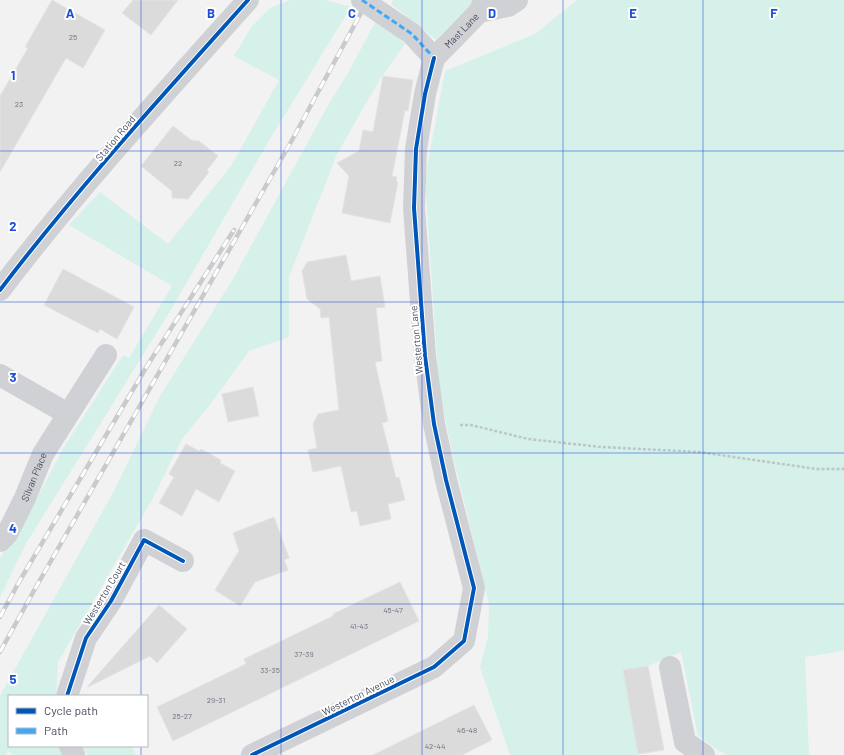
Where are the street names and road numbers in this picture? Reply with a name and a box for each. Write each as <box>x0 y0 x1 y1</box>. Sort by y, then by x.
street label: Mast Lane <box>442 10 481 50</box>
street label: Station Road <box>93 113 137 163</box>
street label: Westerton Lane <box>407 305 425 375</box>
street label: Silvan Place <box>18 451 49 503</box>
street label: Westerton Court <box>80 559 128 627</box>
street label: Westerton Avenue <box>320 672 396 718</box>

